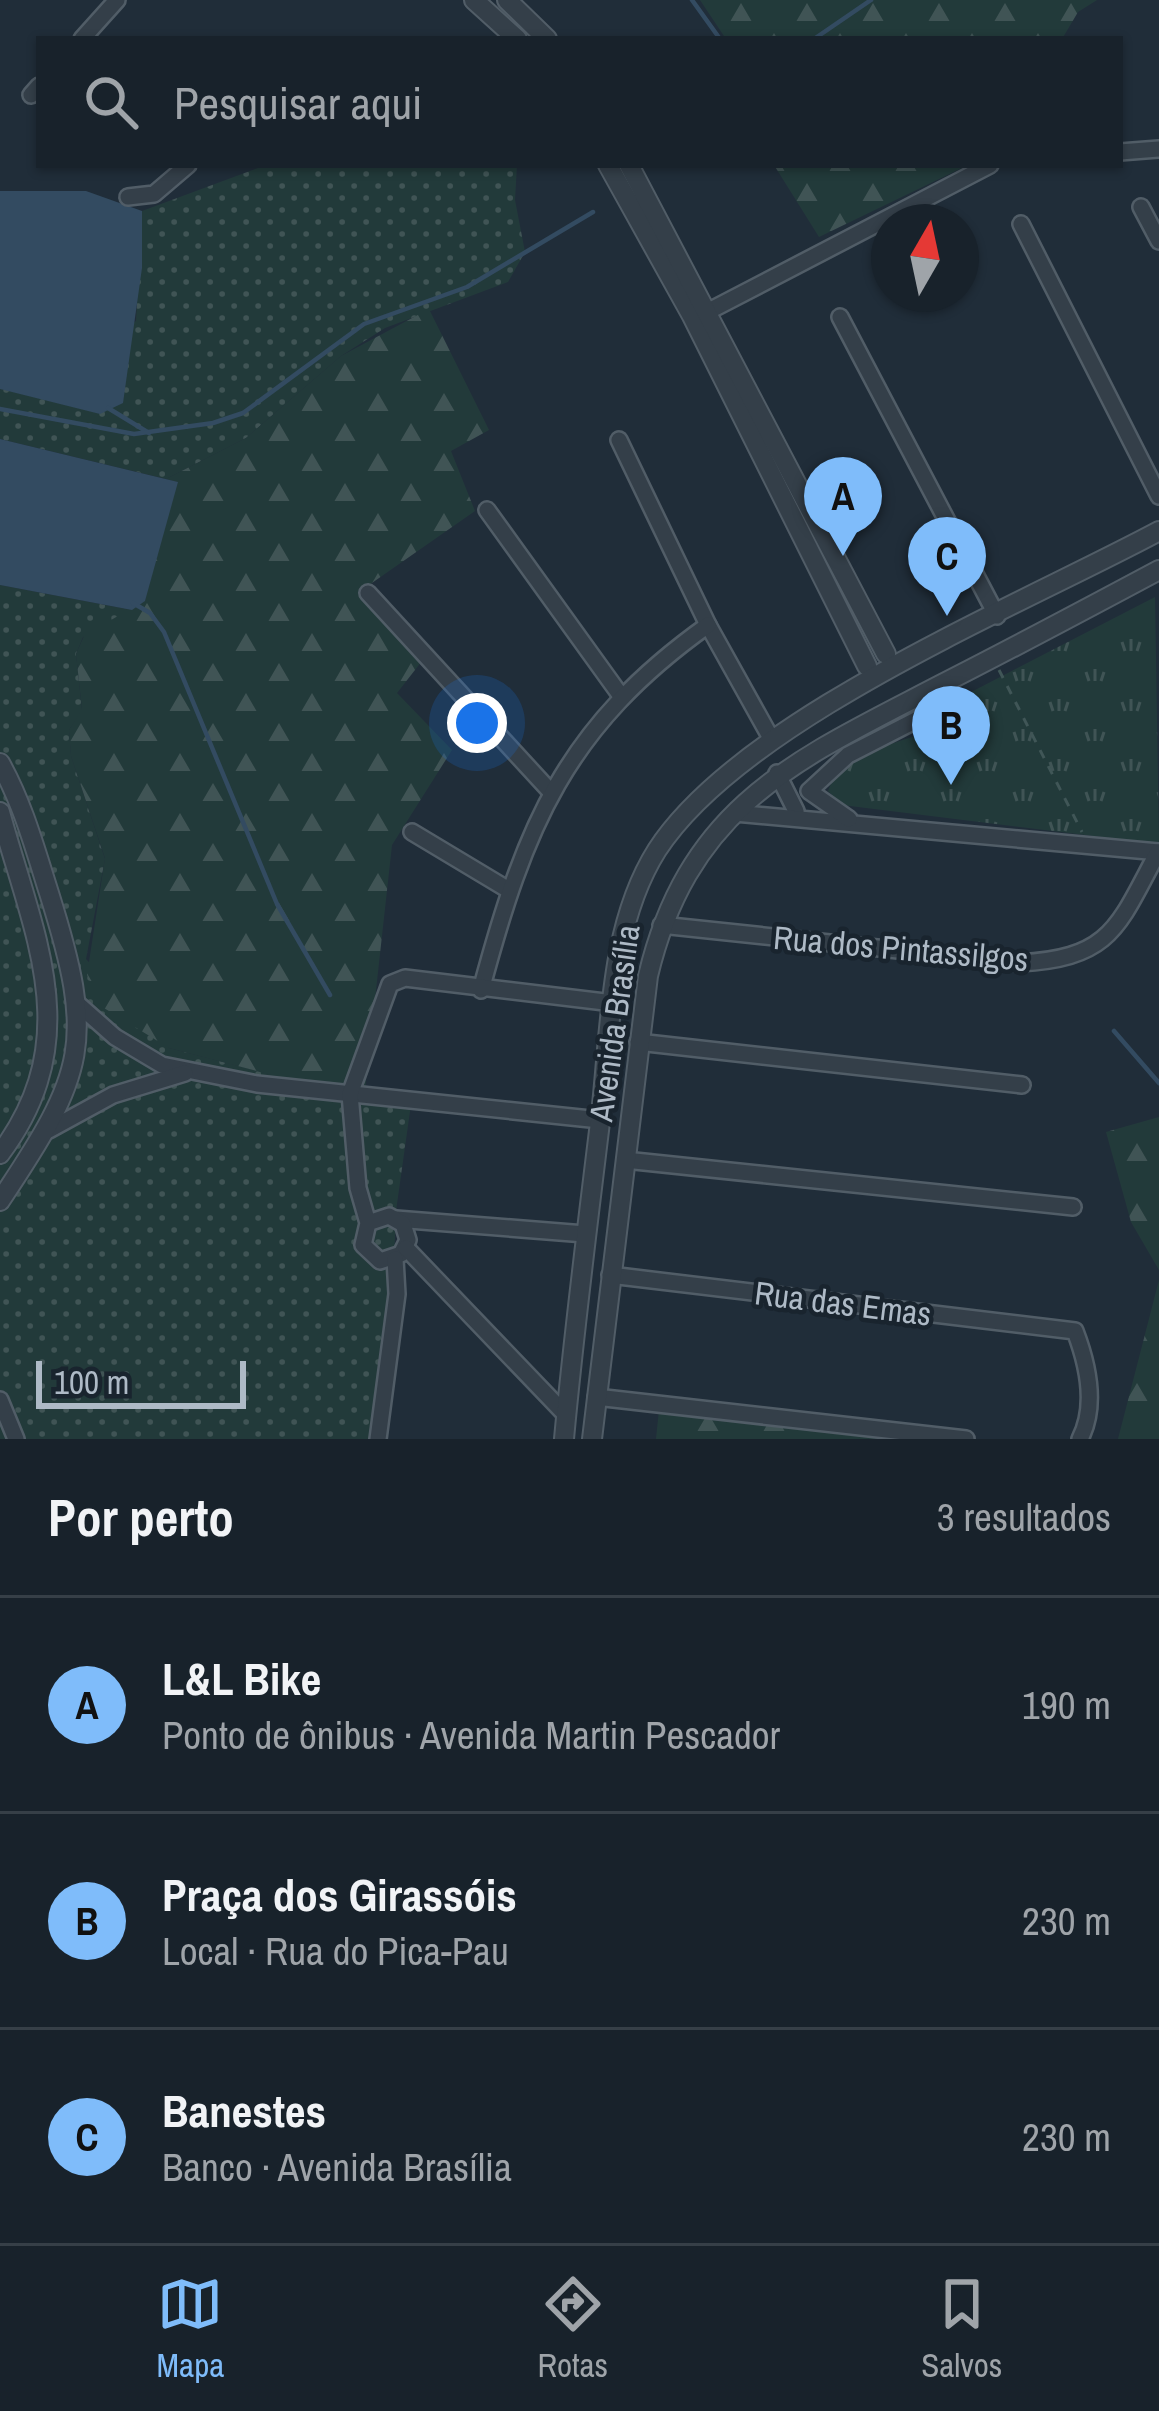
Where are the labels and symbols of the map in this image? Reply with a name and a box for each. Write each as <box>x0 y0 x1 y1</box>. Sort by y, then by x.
north arrow <box>871 204 979 312</box>
pin: A <box>804 457 882 556</box>
pin: C <box>908 517 986 616</box>
pin: B <box>912 686 990 785</box>
your location <box>447 693 507 753</box>
street label: Rua dos Pintassilgos <box>772 915 1030 981</box>
street label: Avenida Brasília <box>578 922 650 1125</box>
street label: Rua das Emas <box>752 1270 934 1336</box>
scale bar <box>36 1355 246 1408</box>

